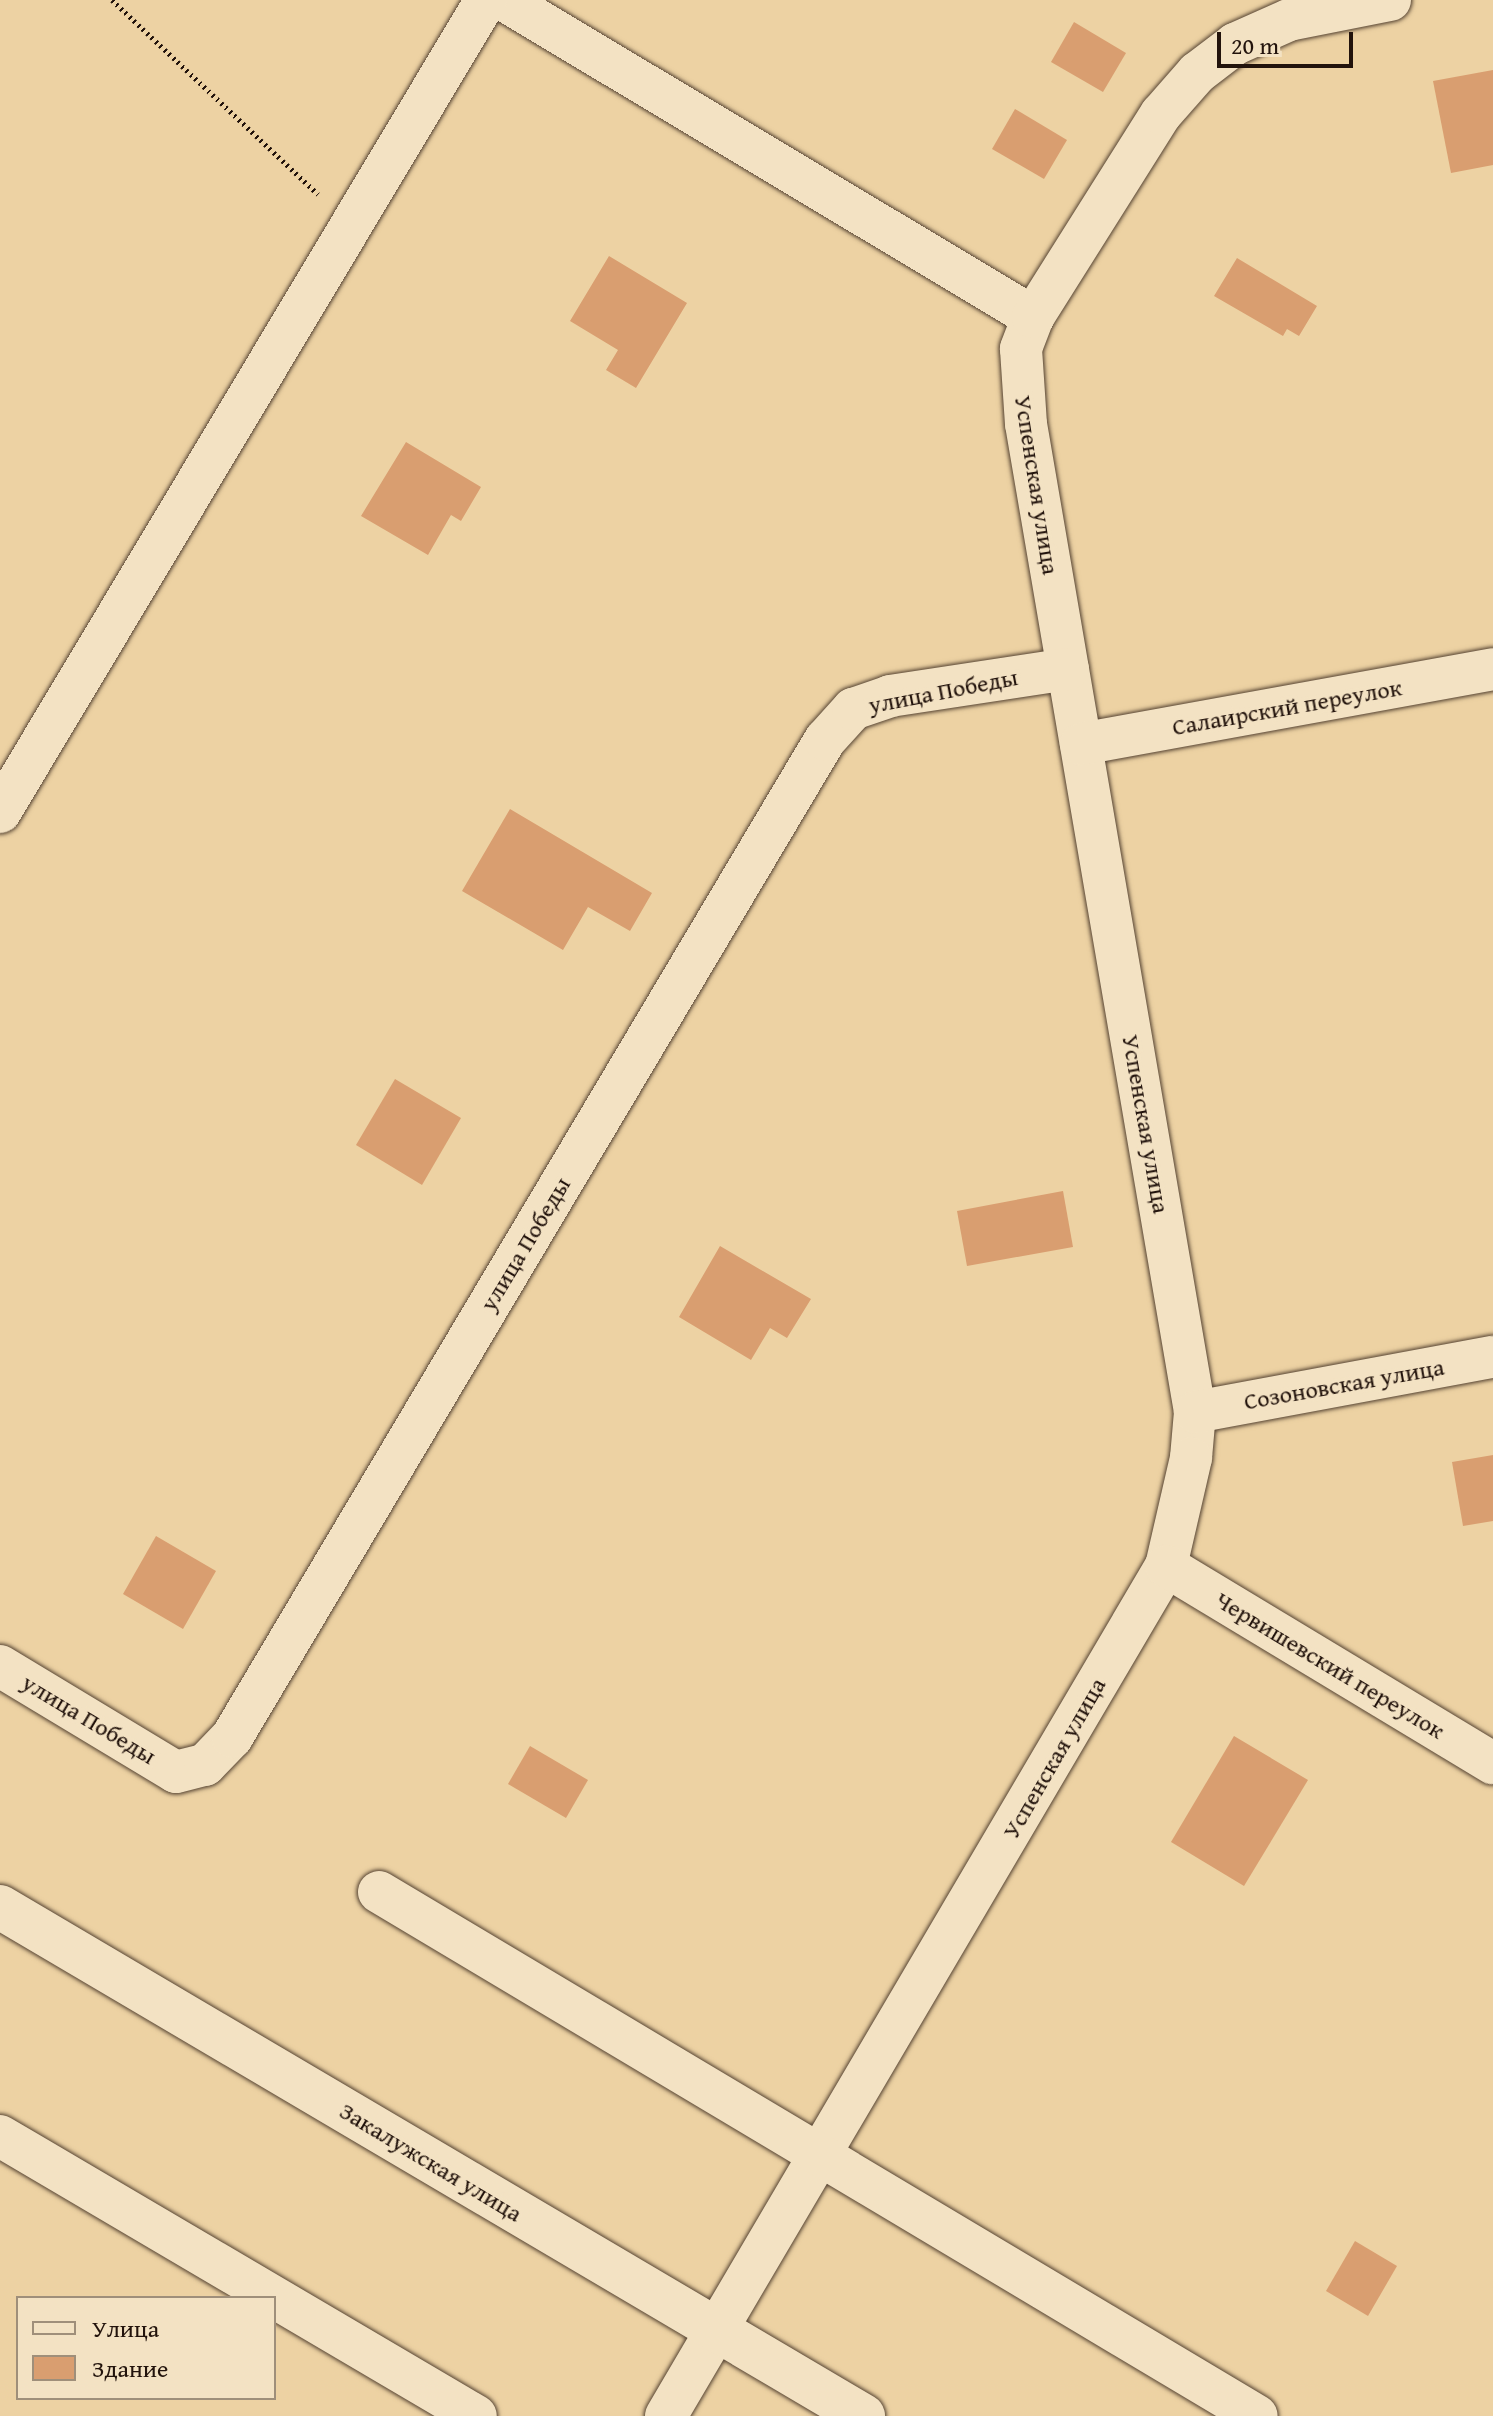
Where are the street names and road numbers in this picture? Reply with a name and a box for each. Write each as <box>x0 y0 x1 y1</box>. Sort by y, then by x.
street label: Успенская улица <box>1009 393 1065 577</box>
street label: улица Победы <box>866 662 1020 720</box>
street label: Салаирский переулок <box>1170 673 1404 741</box>
street label: Успенская улица <box>1116 1032 1176 1216</box>
street label: улица Победы <box>474 1172 576 1316</box>
street label: Созоновская улица <box>1242 1352 1446 1416</box>
street label: Червишевский переулок <box>1210 1585 1450 1745</box>
street label: улица Победы <box>17 1668 161 1770</box>
street label: Успенская улица <box>996 1672 1112 1844</box>
street label: Закалужская улица <box>335 2096 527 2228</box>

